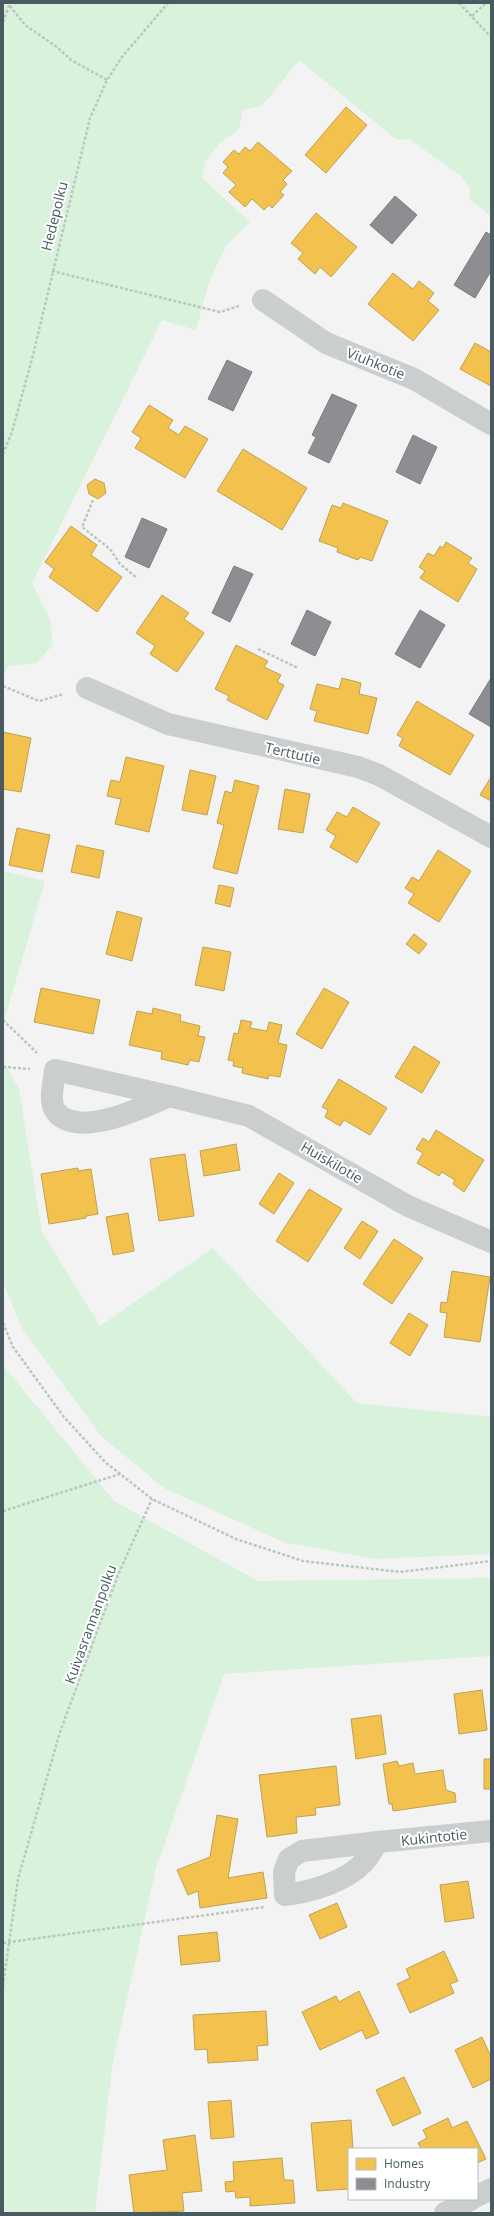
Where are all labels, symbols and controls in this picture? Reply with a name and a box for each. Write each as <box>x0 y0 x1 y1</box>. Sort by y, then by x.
street label: Hedepolku <box>36 179 72 253</box>
street label: Viuhkotie <box>344 343 408 383</box>
street label: Terttutie <box>263 737 323 769</box>
street label: Huiskilotie <box>298 1137 366 1187</box>
street label: Kuivasrannanpolku <box>60 1562 120 1686</box>
street label: Kukintotie <box>400 1824 468 1850</box>
legend <box>348 2148 478 2200</box>
text: Homes <box>384 2155 424 2172</box>
text: Industry <box>384 2175 431 2192</box>

